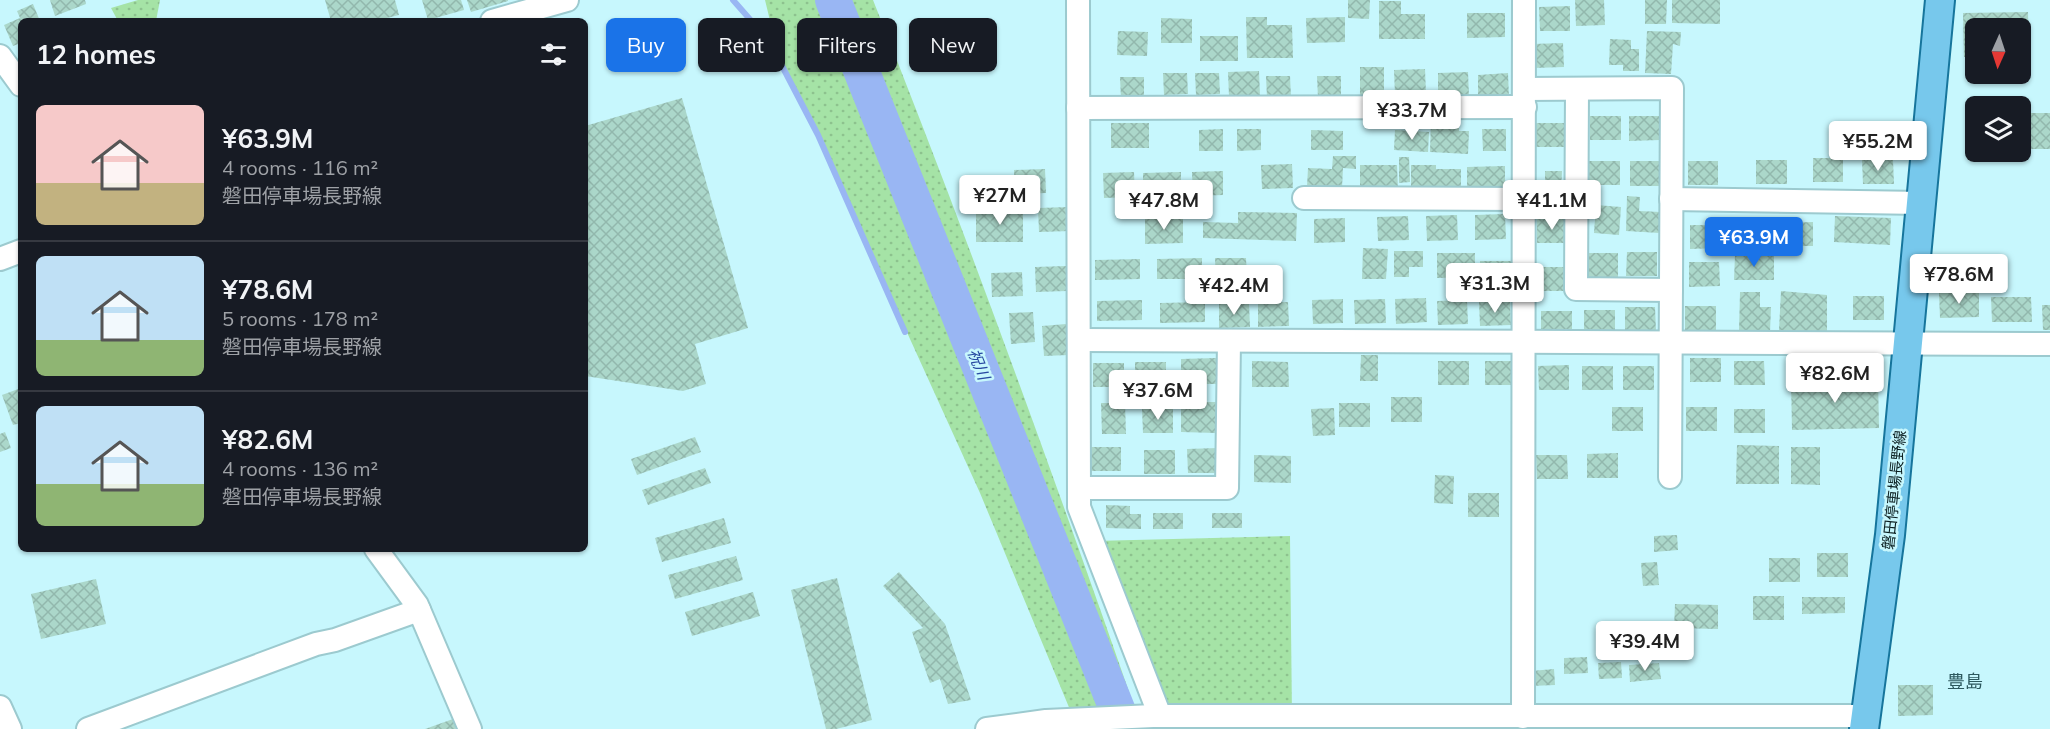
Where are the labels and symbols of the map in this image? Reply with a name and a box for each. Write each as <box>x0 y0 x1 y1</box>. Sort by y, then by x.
north arrow <box>1965 18 2031 84</box>
pin: ¥33.7M <box>1363 90 1461 141</box>
pin: ¥55.2M <box>1829 121 1927 172</box>
pin: ¥27M <box>964 175 1036 226</box>
pin: ¥47.8M <box>1115 180 1213 231</box>
pin: ¥41.1M <box>1503 180 1601 231</box>
pin: ¥63.9M <box>1705 217 1803 268</box>
pin: ¥78.6M <box>1910 254 2008 305</box>
pin: ¥31.3M <box>1446 263 1544 314</box>
pin: ¥42.4M <box>1185 265 1283 316</box>
water label: 祝川 <box>964 345 995 384</box>
pin: ¥82.6M <box>1786 353 1884 404</box>
pin: ¥37.6M <box>1109 370 1207 421</box>
street label: 磐田停車場長野線 <box>1878 429 1910 551</box>
pin: ¥39.4M <box>1596 621 1694 672</box>
district label: 豊島 <box>1947 670 1983 693</box>

